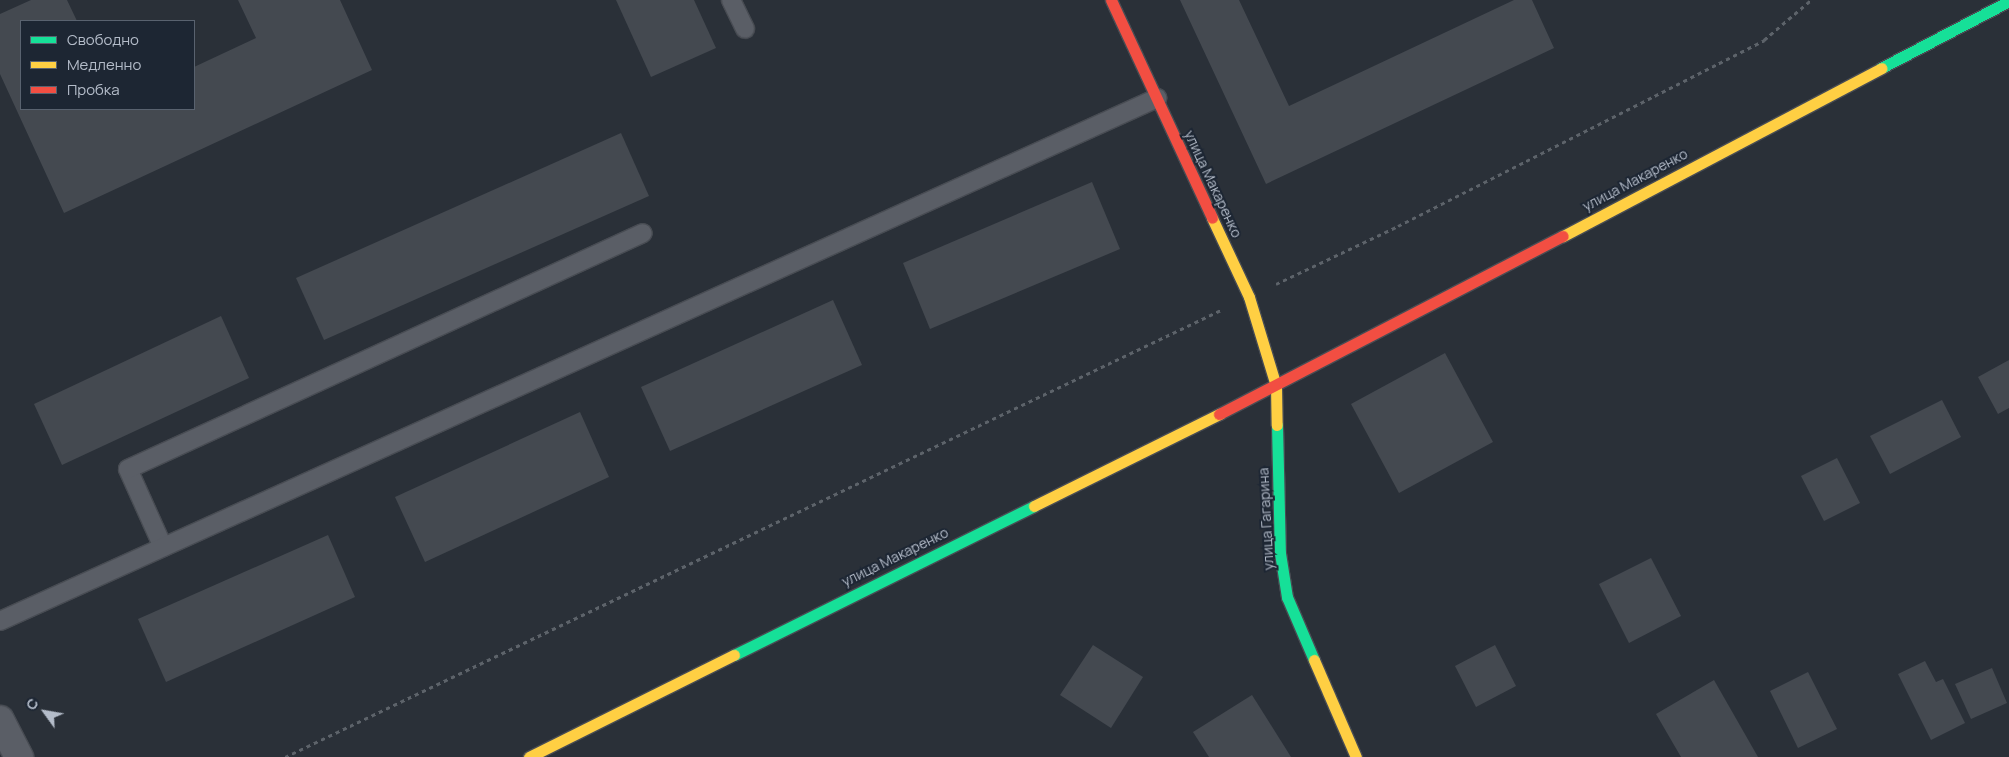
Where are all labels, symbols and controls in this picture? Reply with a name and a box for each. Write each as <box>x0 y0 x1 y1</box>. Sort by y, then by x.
legend <box>20 20 195 110</box>
text: Свободно <box>67 29 139 50</box>
text: Медленно <box>67 54 141 75</box>
text: Пробка <box>67 79 120 100</box>
street label: улица Макаренко <box>1181 128 1245 240</box>
street label: улица Макаренко <box>1580 145 1690 215</box>
street label: улица Гагарина <box>1255 467 1277 571</box>
street label: улица Макаренко <box>839 524 951 590</box>
north arrow <box>20 687 70 737</box>
text: С <box>21 694 43 713</box>

